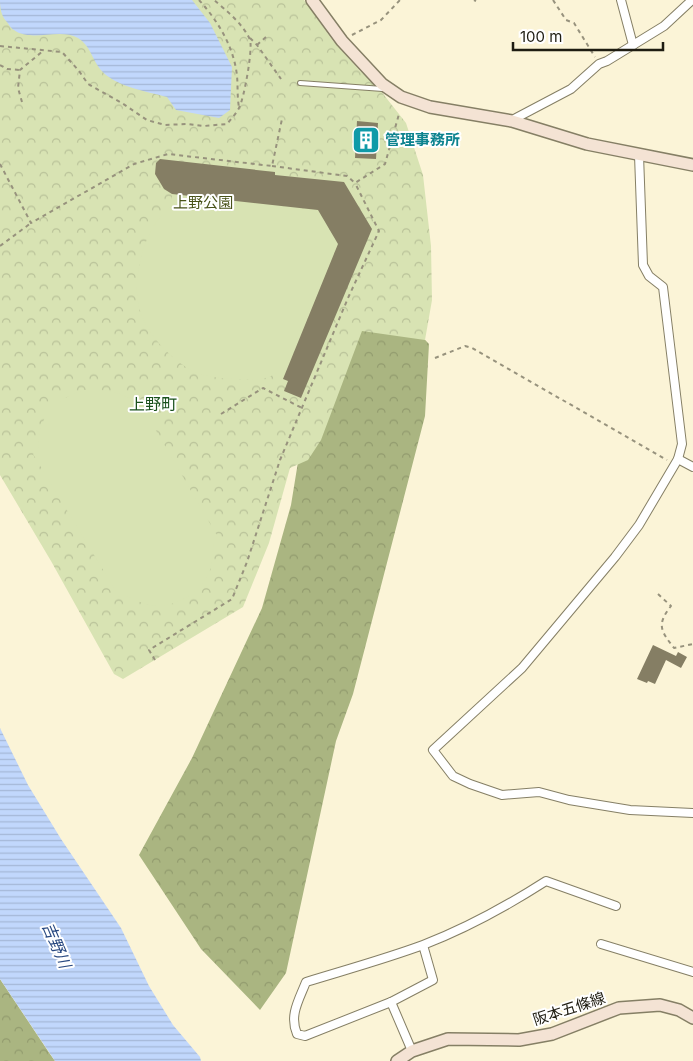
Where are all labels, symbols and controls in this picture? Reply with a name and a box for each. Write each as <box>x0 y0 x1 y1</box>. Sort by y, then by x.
scale bar <box>513 20 663 52</box>
text: 100 m <box>520 27 562 46</box>
building icon: 管理事務所 <box>351 125 381 155</box>
place label: 管理事務所 <box>385 130 460 149</box>
park label: 上野公園 <box>173 193 233 212</box>
district label: 上野町 <box>129 394 177 414</box>
water label: 吉野川 <box>38 919 76 973</box>
street label: 阪本五條線 <box>530 988 607 1029</box>

